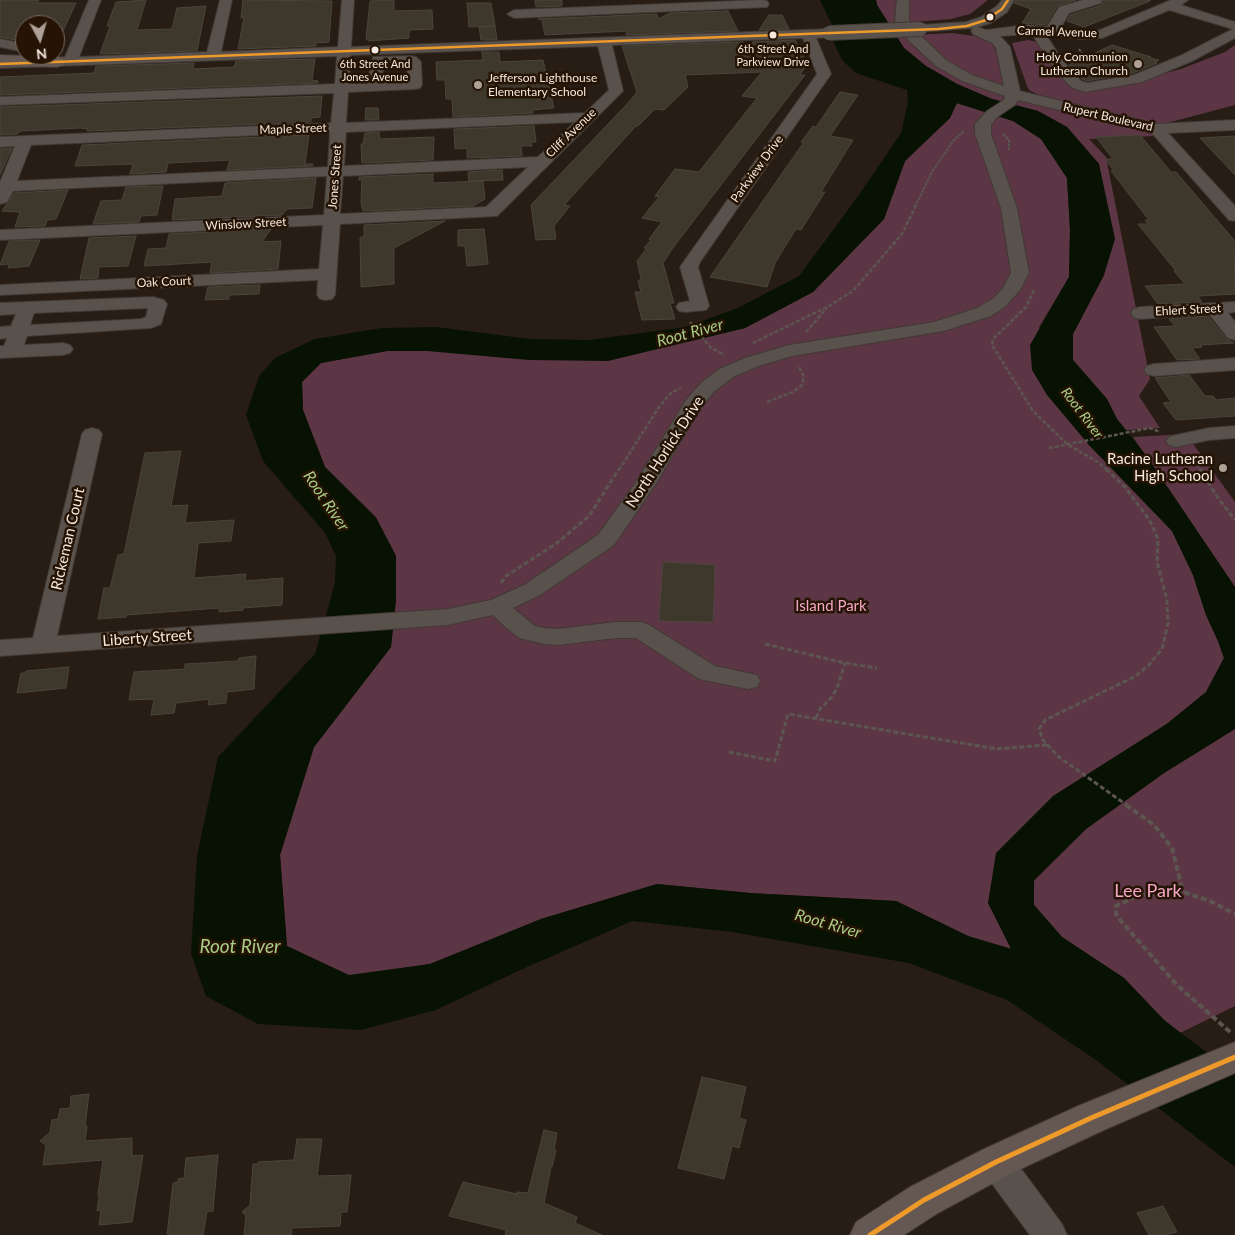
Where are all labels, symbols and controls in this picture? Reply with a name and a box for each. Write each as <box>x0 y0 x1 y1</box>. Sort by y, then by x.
unlabelled marker <box>985 12 995 22</box>
north arrow <box>15 15 65 65</box>
street label: Carmel Avenue <box>1017 23 1097 41</box>
marker: 6th Street And Parkview Drive <box>768 30 778 40</box>
place label: 6th Street And Parkview Drive <box>736 42 810 68</box>
text: N <box>35 45 48 63</box>
marker: 6th Street And Jones Avenue <box>370 45 380 55</box>
place label: Holy Communion Lutheran Church <box>1036 50 1128 78</box>
place label: 6th Street And Jones Avenue <box>340 57 410 83</box>
marker: Holy Communion Lutheran Church <box>1132 58 1144 70</box>
place label: Jefferson Lighthouse Elementary School <box>488 71 597 99</box>
marker: Jefferson Lighthouse Elementary School <box>472 79 484 91</box>
street label: Rupert Boulevard <box>1062 100 1154 134</box>
street label: Cliff Avenue <box>543 105 599 161</box>
street label: Maple Street <box>259 121 327 137</box>
street label: Parkview Drive <box>728 132 786 206</box>
street label: Jones Street <box>326 144 344 210</box>
street label: Winslow Street <box>205 215 287 233</box>
street label: Oak Court <box>136 273 192 291</box>
street label: Ehlert Street <box>1155 301 1221 319</box>
water label: Root River <box>655 315 725 351</box>
water label: Root River <box>1057 384 1107 442</box>
street label: North Horlick Drive <box>622 393 708 511</box>
place label: Racine Lutheran High School <box>1107 450 1213 485</box>
marker: Racine Lutheran High School <box>1217 462 1229 474</box>
water label: Root River <box>299 467 353 535</box>
street label: Rickeman Court <box>47 486 89 592</box>
park label: Island Park <box>795 597 867 615</box>
street label: Liberty Street <box>102 626 192 650</box>
park label: Lee Park <box>1114 880 1182 902</box>
water label: Root River <box>793 905 863 943</box>
water label: Root River <box>199 936 281 958</box>

